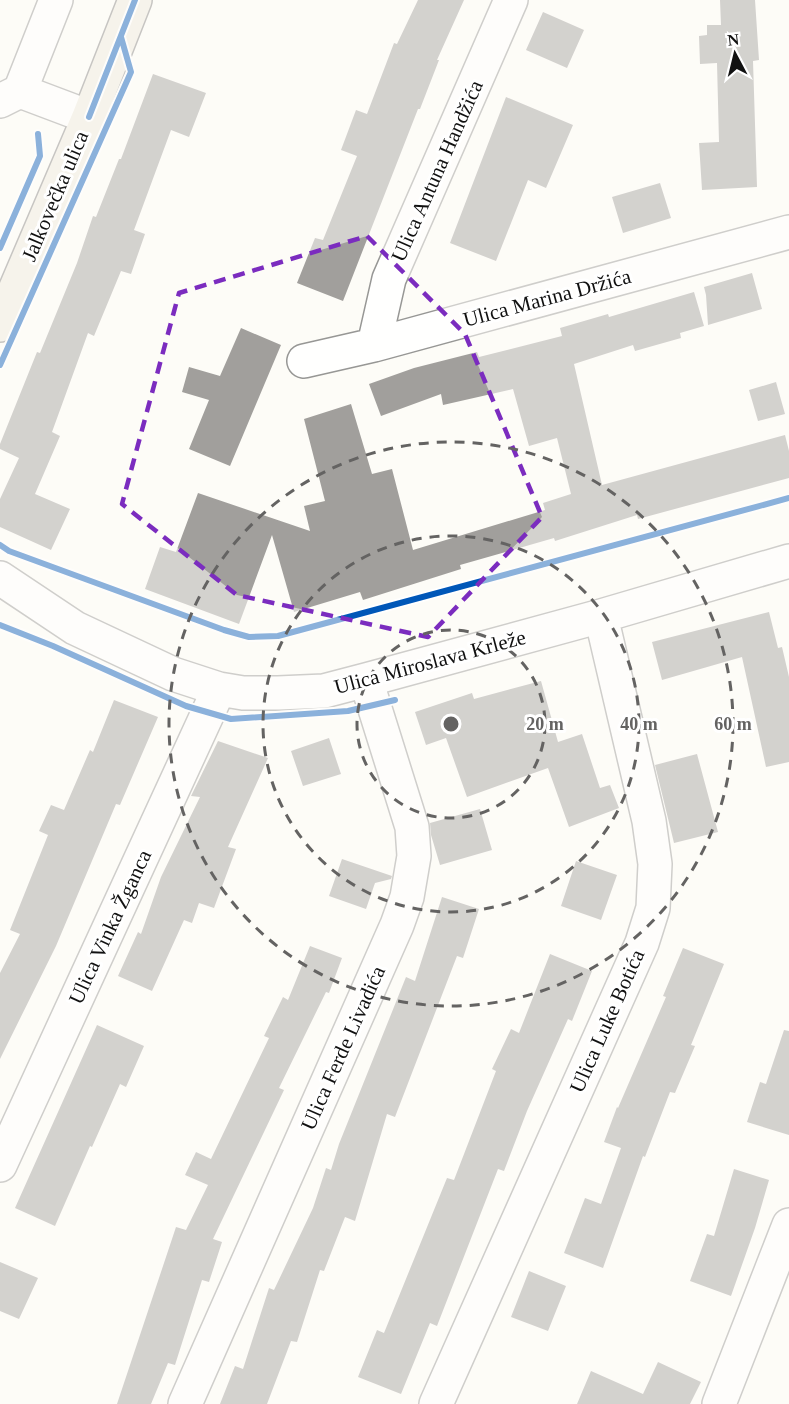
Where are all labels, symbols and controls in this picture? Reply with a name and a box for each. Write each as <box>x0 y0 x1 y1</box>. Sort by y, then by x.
north arrow <box>705 24 765 84</box>
text: N <box>726 30 740 49</box>
street label: Ulica Antuna Handžića <box>386 76 488 265</box>
street label: Jalkovečka ulica <box>17 127 94 265</box>
street label: Ulica Marina Držića <box>461 264 634 332</box>
street label: Ulica Miroslava Krleže <box>332 625 528 699</box>
centre of rings <box>441 714 461 734</box>
text: 20 m <box>526 714 564 734</box>
text: 40 m <box>620 714 658 734</box>
text: 60 m <box>714 714 752 734</box>
street label: Ulica Vinka Žganca <box>64 845 157 1008</box>
street label: Ulica Luke Botića <box>565 945 650 1096</box>
street label: Ulica Ferde Livadića <box>296 962 390 1134</box>

